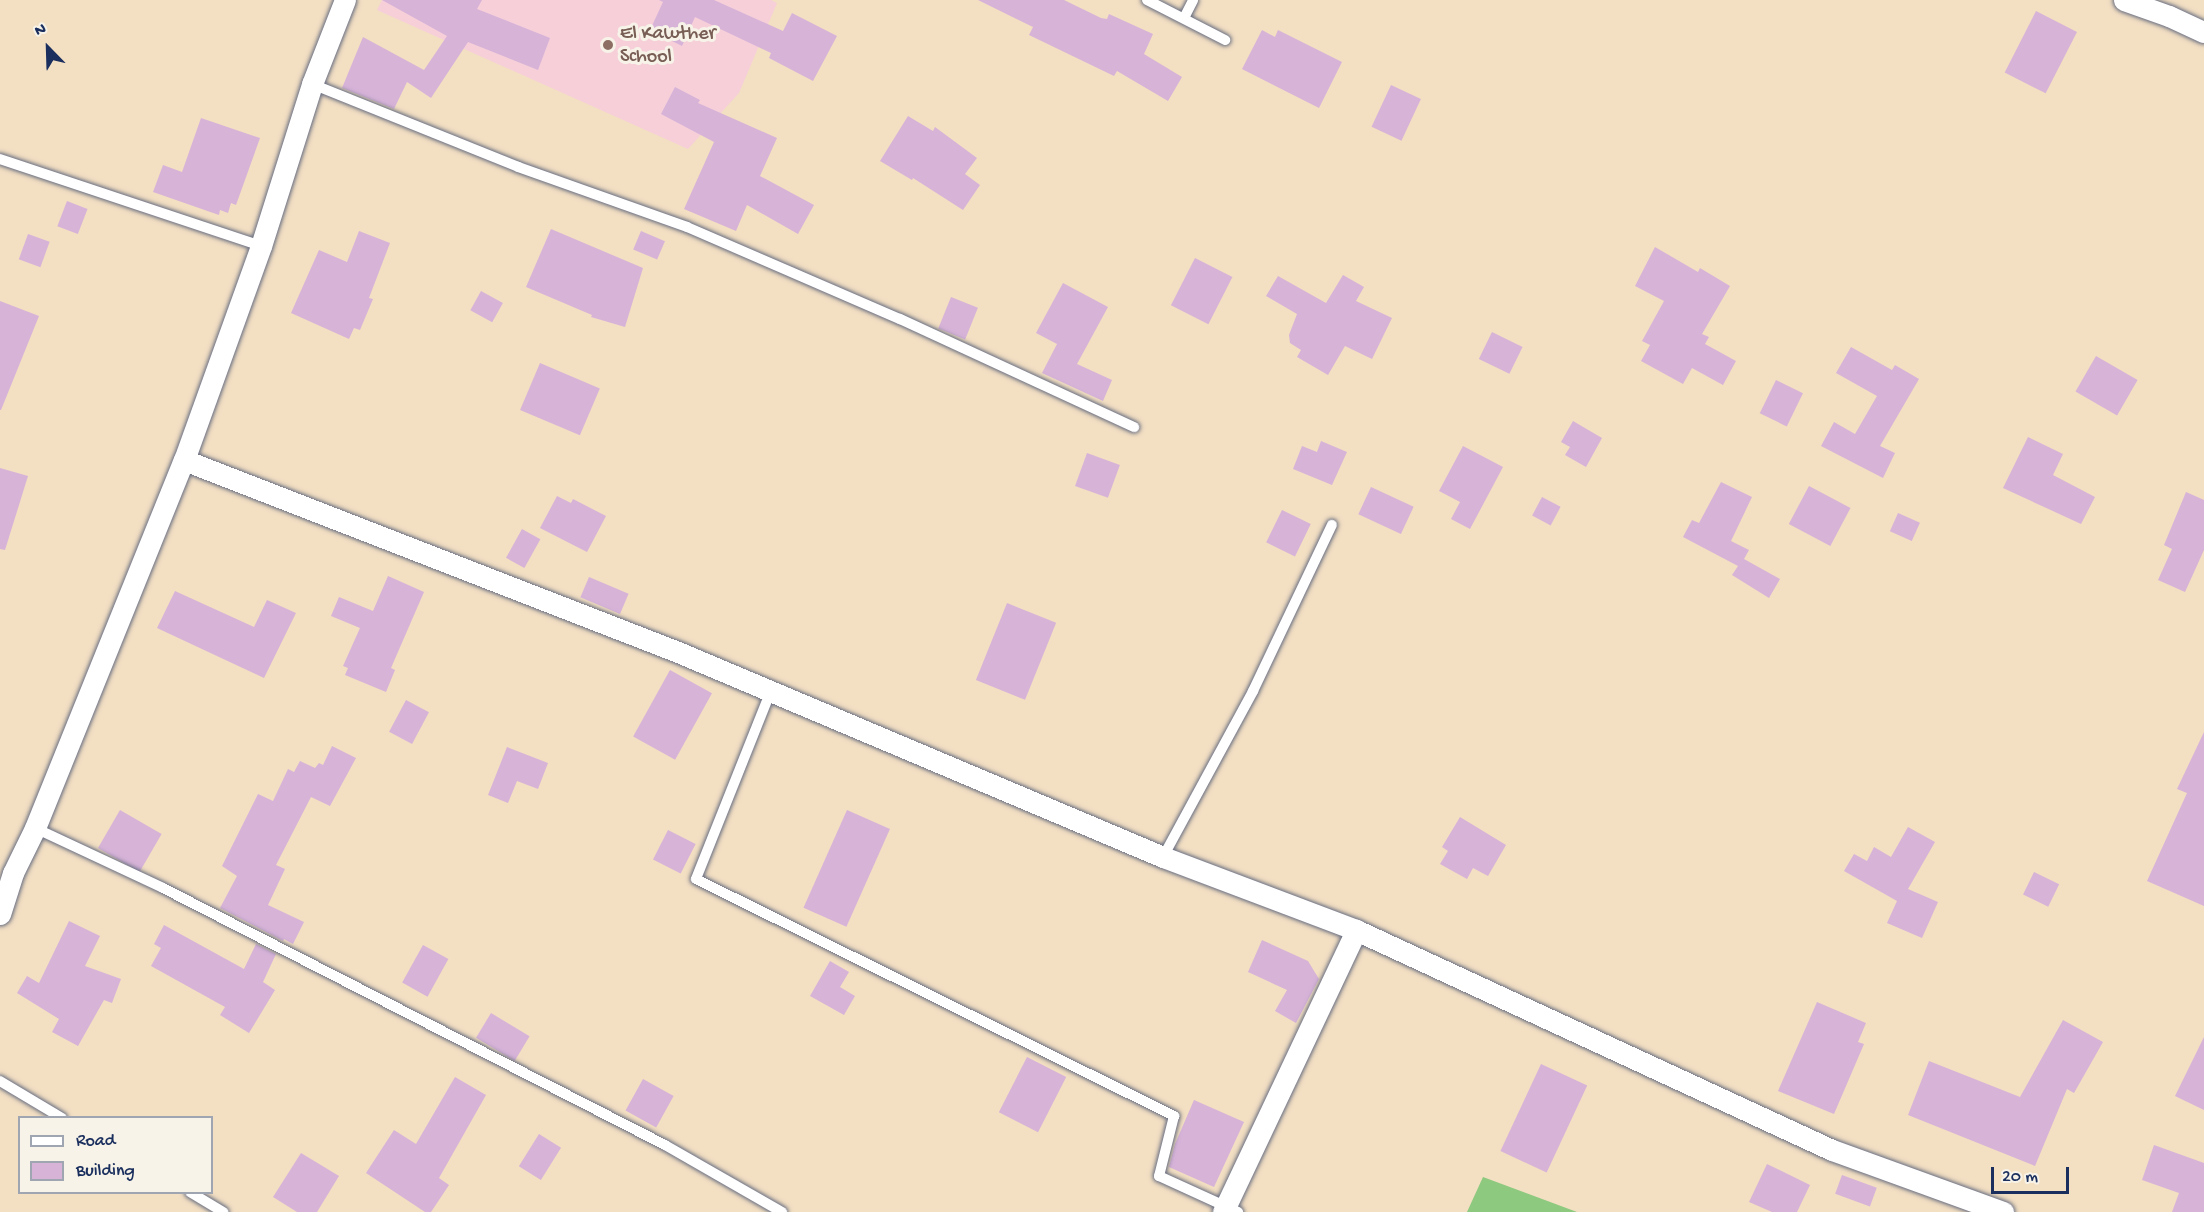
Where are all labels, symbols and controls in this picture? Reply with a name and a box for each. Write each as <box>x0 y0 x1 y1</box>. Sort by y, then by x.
north arrow <box>18 18 78 78</box>
text: N <box>32 20 49 42</box>
place label: El Kawther School <box>620 22 716 69</box>
marker: El Kawther School <box>601 38 615 52</box>
legend <box>18 1116 213 1194</box>
text: Road <box>76 1131 115 1152</box>
scale bar <box>1994 1155 2072 1193</box>
text: Building <box>76 1161 135 1182</box>
text: 20 m <box>2002 1167 2038 1188</box>

